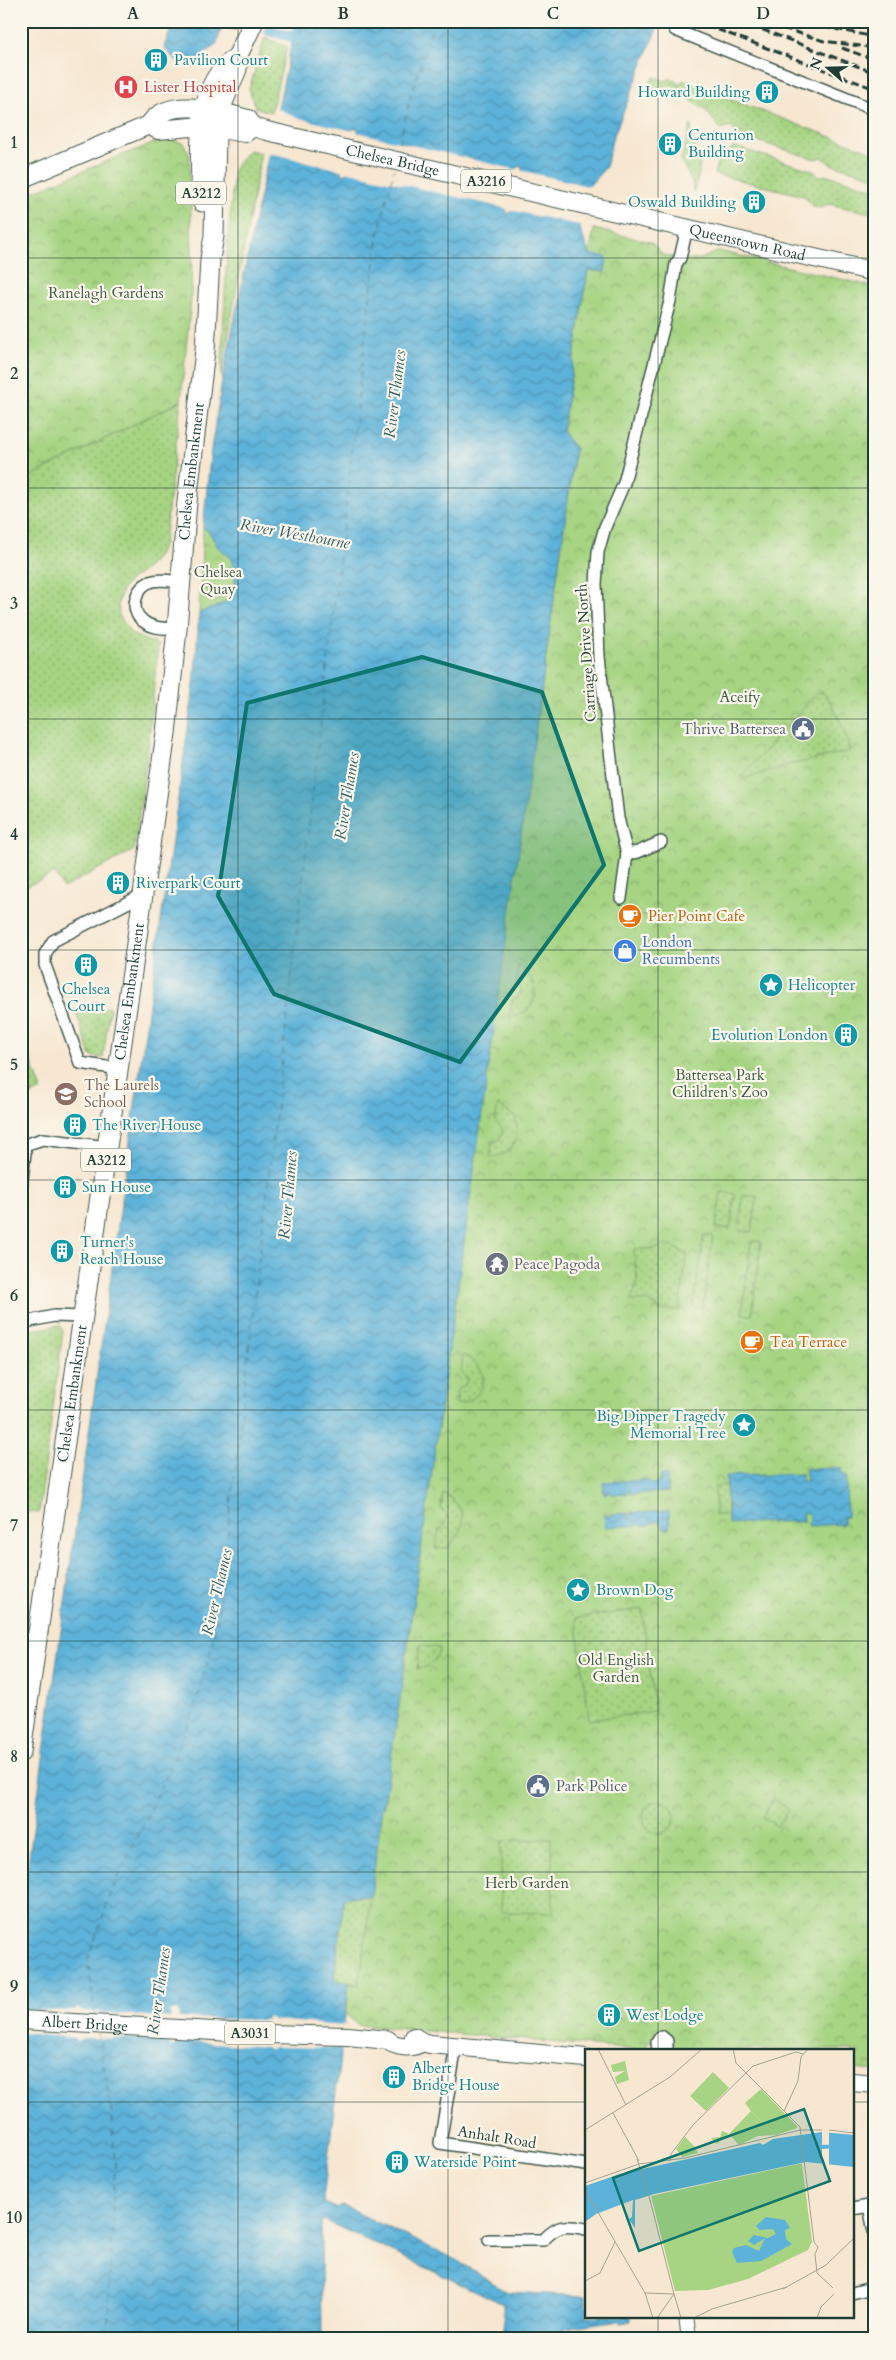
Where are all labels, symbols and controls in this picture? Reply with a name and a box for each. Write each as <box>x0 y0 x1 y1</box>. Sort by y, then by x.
text: A <box>127 3 139 25</box>
text: B <box>337 3 349 25</box>
text: C <box>547 3 559 25</box>
text: D <box>756 3 770 25</box>
north arrow <box>804 42 854 92</box>
building icon: Pavilion Court <box>143 47 169 73</box>
place label: Pavilion Court <box>174 50 268 70</box>
text: N <box>805 55 827 73</box>
hospital icon: Lister Hospital <box>113 74 139 100</box>
place label: Lister Hospital <box>144 77 236 97</box>
building icon: Howard Building <box>754 79 780 105</box>
place label: Howard Building <box>638 82 751 102</box>
place label: Centurion Building <box>688 125 755 162</box>
building icon: Centurion Building <box>657 131 683 157</box>
text: 1 <box>10 132 18 154</box>
street label: Chelsea Bridge <box>344 140 442 181</box>
road number: A3216 <box>461 170 511 192</box>
road number: A3212 <box>176 182 226 204</box>
building icon: Oswald Building <box>741 189 767 215</box>
place label: Oswald Building <box>628 192 737 212</box>
street label: Queenstown Road <box>687 219 807 266</box>
park label: Ranelagh Gardens <box>48 283 164 303</box>
water label: River Thames <box>379 348 411 439</box>
text: 2 <box>10 363 18 385</box>
street label: Chelsea Embankment <box>174 401 209 541</box>
water label: River Westbourne <box>238 514 353 555</box>
park label: Chelsea Quay <box>194 562 243 599</box>
street label: Carriage Drive North <box>571 582 601 723</box>
text: 3 <box>10 593 18 615</box>
park label: Aceify <box>719 687 761 707</box>
public building icon: Thrive Battersea <box>790 716 816 742</box>
place label: Thrive Battersea <box>682 719 787 739</box>
water label: River Thames <box>329 750 365 842</box>
text: 4 <box>10 824 18 846</box>
building icon: Riverpark Court <box>105 870 131 896</box>
place label: Riverpark Court <box>136 873 241 893</box>
cafe icon: Pier Point Cafe <box>617 903 643 929</box>
place label: Pier Point Cafe <box>648 906 745 926</box>
street label: Chelsea Embankment <box>110 921 149 1062</box>
place label: London Recumbents <box>642 932 720 969</box>
shop icon: London Recumbents <box>612 938 638 964</box>
building icon: Chelsea Court <box>73 952 99 978</box>
place icon: Helicopter <box>758 972 784 998</box>
place label: Helicopter <box>788 975 856 995</box>
place label: Chelsea Court <box>62 979 111 1016</box>
building icon: Evolution London <box>833 1022 859 1048</box>
place label: Evolution London <box>711 1025 828 1045</box>
text: 5 <box>10 1054 18 1076</box>
park label: Battersea Park Children's Zoo <box>672 1065 768 1102</box>
place label: The Laurels School <box>84 1075 159 1112</box>
school or university icon: The Laurels School <box>53 1081 79 1107</box>
building icon: The River House <box>62 1112 88 1138</box>
place label: The River House <box>92 1115 201 1135</box>
road number: A3212 <box>81 1148 131 1172</box>
water label: River Thames <box>273 1149 303 1240</box>
building icon: Sun House <box>52 1174 78 1200</box>
place label: Sun House <box>82 1177 151 1197</box>
place label: Turner's Reach House <box>80 1232 164 1269</box>
building icon: Turner's Reach House <box>49 1238 75 1264</box>
temple icon: Peace Pagoda <box>484 1251 510 1277</box>
place label: Peace Pagoda <box>514 1254 601 1274</box>
text: 6 <box>10 1285 18 1307</box>
street label: Chelsea Embankment <box>52 1323 92 1464</box>
cafe icon: Tea Terrace <box>739 1329 765 1355</box>
place label: Tea Terrace <box>770 1332 847 1352</box>
place label: Big Dipper Tragedy Memorial Tree <box>596 1406 726 1443</box>
place icon: Big Dipper Tragedy Memorial Tree <box>731 1412 757 1438</box>
text: 7 <box>10 1515 18 1537</box>
water label: River Thames <box>196 1546 238 1638</box>
place icon: Brown Dog <box>565 1577 591 1603</box>
place label: Brown Dog <box>596 1580 674 1600</box>
park label: Old English Garden <box>578 1650 655 1687</box>
text: 8 <box>10 1746 18 1768</box>
public building icon: Park Police <box>525 1773 551 1799</box>
place label: Park Police <box>556 1776 628 1796</box>
park label: Herb Garden <box>485 1873 569 1893</box>
water label: River Thames <box>142 1945 176 2036</box>
text: 9 <box>10 1976 18 1998</box>
building icon: West Lodge <box>596 2002 622 2028</box>
place label: West Lodge <box>625 2005 704 2025</box>
street label: Albert Bridge <box>41 2011 129 2036</box>
road number: A3031 <box>225 2022 275 2045</box>
inset map <box>585 2049 854 2318</box>
place label: Albert Bridge House <box>412 2058 500 2095</box>
building icon: Albert Bridge House <box>381 2064 407 2090</box>
street label: Anhalt Road <box>456 2121 538 2153</box>
building icon: Waterside Point <box>384 2149 410 2175</box>
place label: Waterside Point <box>413 2152 517 2172</box>
text: 10 <box>6 2207 22 2229</box>

